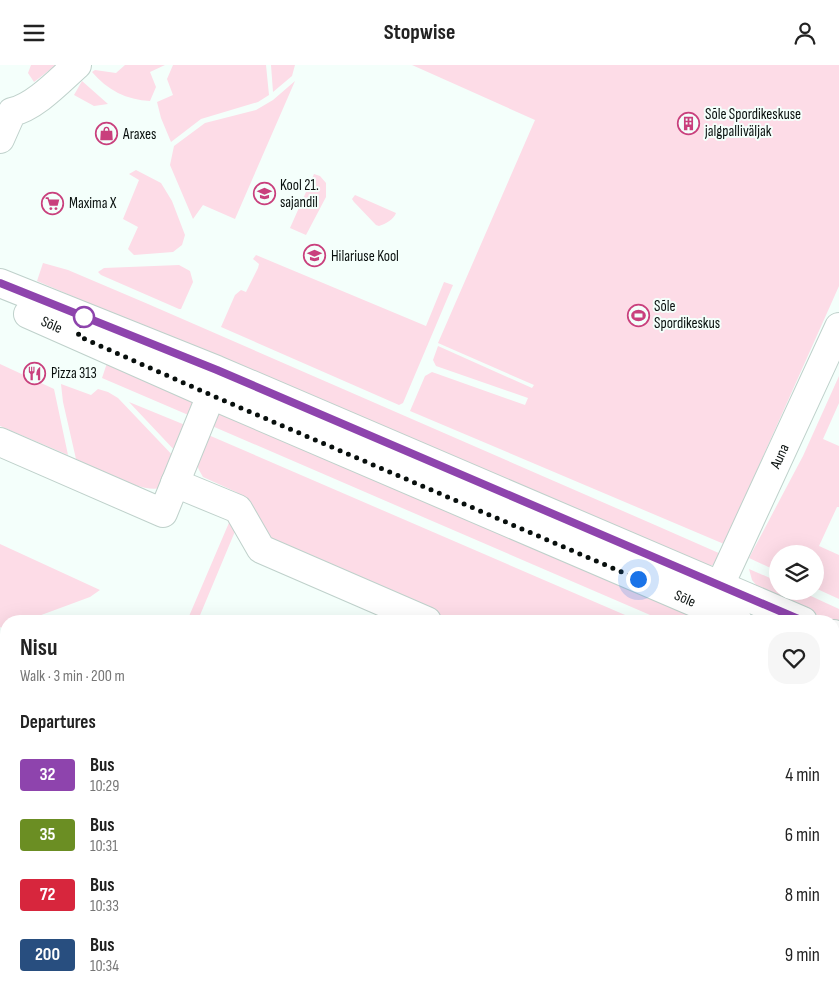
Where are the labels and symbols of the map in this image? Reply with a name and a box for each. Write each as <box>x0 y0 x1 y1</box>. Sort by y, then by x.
place label: Sõle Spordikeskuse jalgpalliväljak <box>704 105 801 141</box>
building icon: Sõle Spordikeskuse jalgpalliväljak <box>677 111 701 135</box>
shop icon: Araxes <box>95 122 119 146</box>
place label: Araxes <box>122 125 156 144</box>
place label: Kool 21. sajandil <box>280 176 319 212</box>
school or university icon: Kool 21. sajandil <box>252 182 276 206</box>
supermarket icon: Maxima X <box>41 191 65 215</box>
place label: Maxima X <box>69 194 117 213</box>
school or university icon: Hilariuse Kool <box>303 244 327 268</box>
place label: Hilariuse Kool <box>331 247 399 266</box>
place label: Sõle Spordikeskus <box>654 297 720 333</box>
sports icon: Sõle Spordikeskus <box>626 303 650 327</box>
unlabelled marker <box>73 306 95 328</box>
street label: Sõle <box>38 312 65 338</box>
restaurant icon: Pizza 313 <box>23 361 47 385</box>
place label: Pizza 313 <box>51 364 97 383</box>
street label: Auna <box>766 441 794 472</box>
your location <box>626 567 651 592</box>
street label: Sõle <box>671 586 699 612</box>

